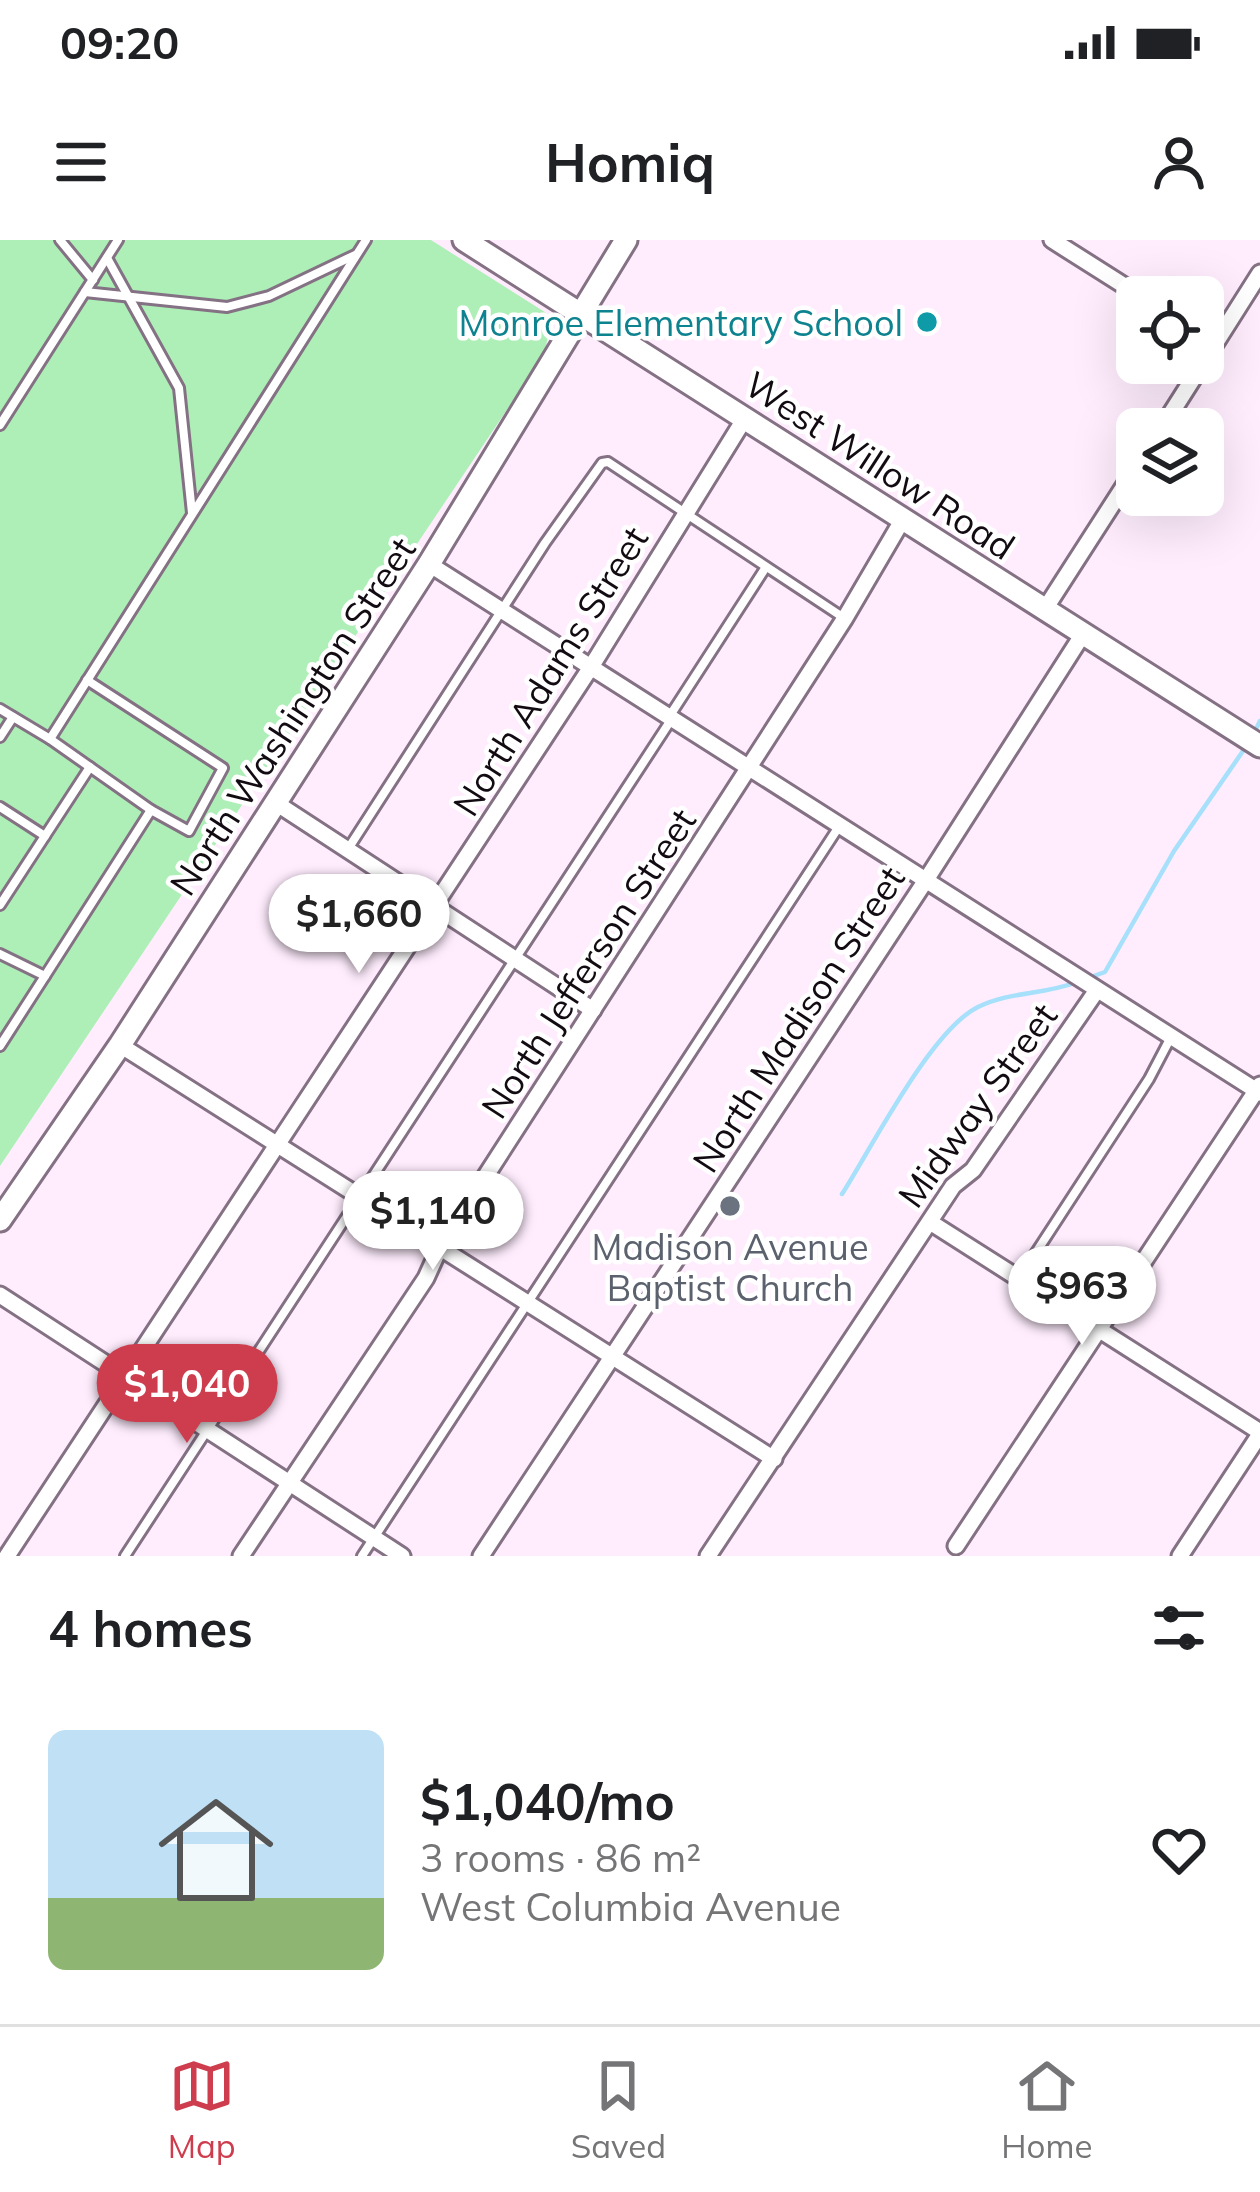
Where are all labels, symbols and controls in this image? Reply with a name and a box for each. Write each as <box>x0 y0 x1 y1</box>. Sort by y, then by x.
text: 09:20 <box>60 14 179 70</box>
text: Homiq <box>545 128 715 196</box>
icon: menu <box>48 129 114 195</box>
icon: person <box>1146 129 1212 195</box>
map controls <box>1116 276 1224 516</box>
button: locate <box>1116 276 1224 384</box>
place label: Monroe Elementary School <box>459 300 903 345</box>
marker: Monroe Elementary School <box>914 309 940 335</box>
street label: West Willow Road <box>737 361 1023 569</box>
button: layers <box>1116 408 1224 516</box>
street label: North Adams Street <box>443 518 657 824</box>
street label: North Washington Street <box>159 529 425 903</box>
street label: North Jefferson Street <box>471 800 705 1126</box>
street label: North Madison Street <box>682 858 914 1180</box>
pin: $1,660 <box>261 874 457 976</box>
text: $1,660 <box>296 888 422 937</box>
street label: Midway Street <box>888 994 1066 1216</box>
pin: $1,140 <box>335 1171 531 1273</box>
text: $1,140 <box>370 1185 496 1234</box>
marker: Madison Avenue Baptist Church <box>717 1193 743 1219</box>
place label: Madison Avenue Baptist Church <box>592 1224 868 1310</box>
pin: $963 <box>1011 1246 1153 1348</box>
text: $963 <box>1035 1260 1129 1309</box>
pin: $1,040 <box>89 1344 285 1446</box>
text: $1,040 <box>124 1358 250 1407</box>
icon: filters <box>1146 1595 1212 1661</box>
text: 4 homes <box>48 1596 253 1660</box>
text: $1,040/mo <box>420 1769 675 1833</box>
icon: home <box>144 1778 288 1922</box>
icon: heart <box>1146 1817 1212 1883</box>
text: 3 rooms · 86 m² <box>420 1833 701 1882</box>
text: West Columbia Avenue <box>420 1882 841 1931</box>
tab: Map <box>168 2053 236 2166</box>
tab: Saved <box>571 2053 666 2166</box>
tab: Home <box>1001 2053 1092 2166</box>

